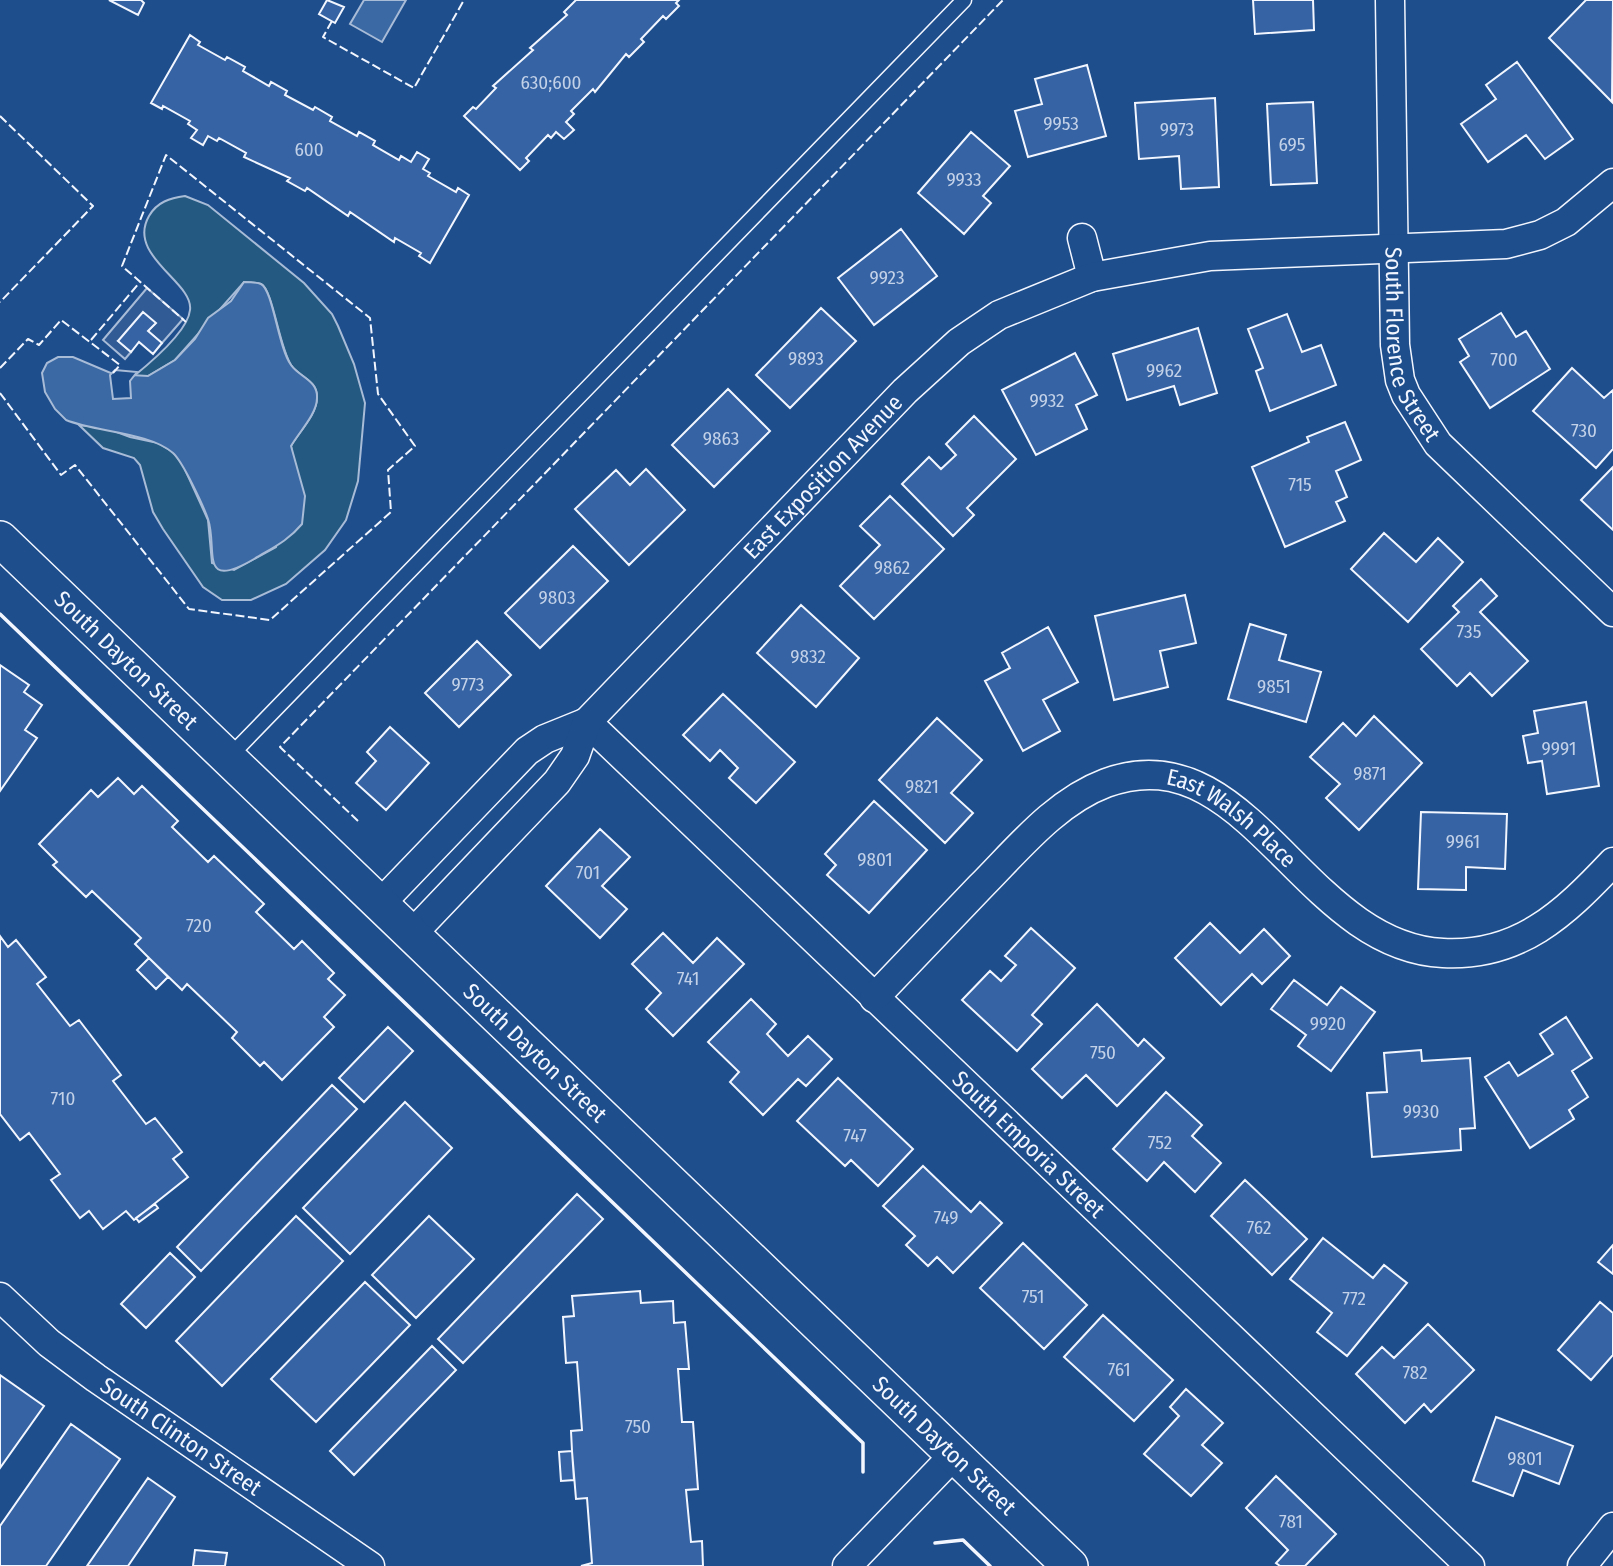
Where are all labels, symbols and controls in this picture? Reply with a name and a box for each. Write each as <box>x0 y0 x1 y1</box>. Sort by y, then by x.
house number: 630;600 <box>521 71 582 94</box>
house number: 9953 <box>1043 112 1079 135</box>
house number: 9973 <box>1160 118 1194 141</box>
house number: 695 <box>1278 133 1306 156</box>
house number: 600 <box>294 138 324 161</box>
house number: 9933 <box>946 168 982 191</box>
street label: South Florence Street <box>1380 247 1447 447</box>
house number: 9923 <box>869 266 905 289</box>
house number: 9893 <box>788 347 824 370</box>
house number: 700 <box>1490 348 1518 371</box>
house number: 9962 <box>1146 359 1182 382</box>
street label: East Exposition Avenue <box>737 389 908 565</box>
house number: 9932 <box>1030 389 1064 412</box>
house number: 730 <box>1571 419 1597 442</box>
house number: 9863 <box>703 427 739 450</box>
house number: 715 <box>1288 473 1312 496</box>
house number: 9862 <box>874 556 910 579</box>
street label: South Dayton Street <box>49 585 204 736</box>
house number: 9803 <box>538 586 576 609</box>
house number: 735 <box>1457 620 1481 643</box>
house number: 9832 <box>790 645 826 668</box>
house number: 9773 <box>452 673 484 696</box>
house number: 9851 <box>1257 675 1291 698</box>
house number: 9991 <box>1542 737 1576 760</box>
house number: 9871 <box>1353 762 1387 785</box>
street label: East Walsh Place <box>1164 763 1302 873</box>
house number: 9821 <box>905 775 939 798</box>
house number: 9961 <box>1446 830 1480 853</box>
house number: 9801 <box>857 848 893 871</box>
house number: 701 <box>576 861 600 884</box>
house number: 720 <box>186 914 212 937</box>
house number: 741 <box>677 967 699 990</box>
street label: South Dayton Street <box>458 977 613 1128</box>
house number: 9920 <box>1310 1012 1346 1035</box>
house number: 750 <box>1090 1041 1116 1064</box>
street label: South Emporia Street <box>947 1065 1111 1224</box>
house number: 710 <box>51 1087 75 1110</box>
house number: 9930 <box>1403 1100 1439 1123</box>
house number: 747 <box>843 1124 867 1147</box>
house number: 752 <box>1148 1131 1172 1154</box>
house number: 749 <box>933 1206 959 1229</box>
house number: 762 <box>1247 1216 1271 1239</box>
house number: 751 <box>1022 1285 1044 1308</box>
house number: 772 <box>1342 1287 1366 1310</box>
house number: 761 <box>1107 1358 1131 1381</box>
house number: 782 <box>1402 1361 1428 1384</box>
street label: South Dayton Street <box>867 1370 1022 1521</box>
street label: South Clinton Street <box>95 1371 268 1502</box>
house number: 750 <box>625 1415 651 1438</box>
house number: 9801 <box>1507 1447 1543 1470</box>
house number: 781 <box>1279 1510 1303 1533</box>

